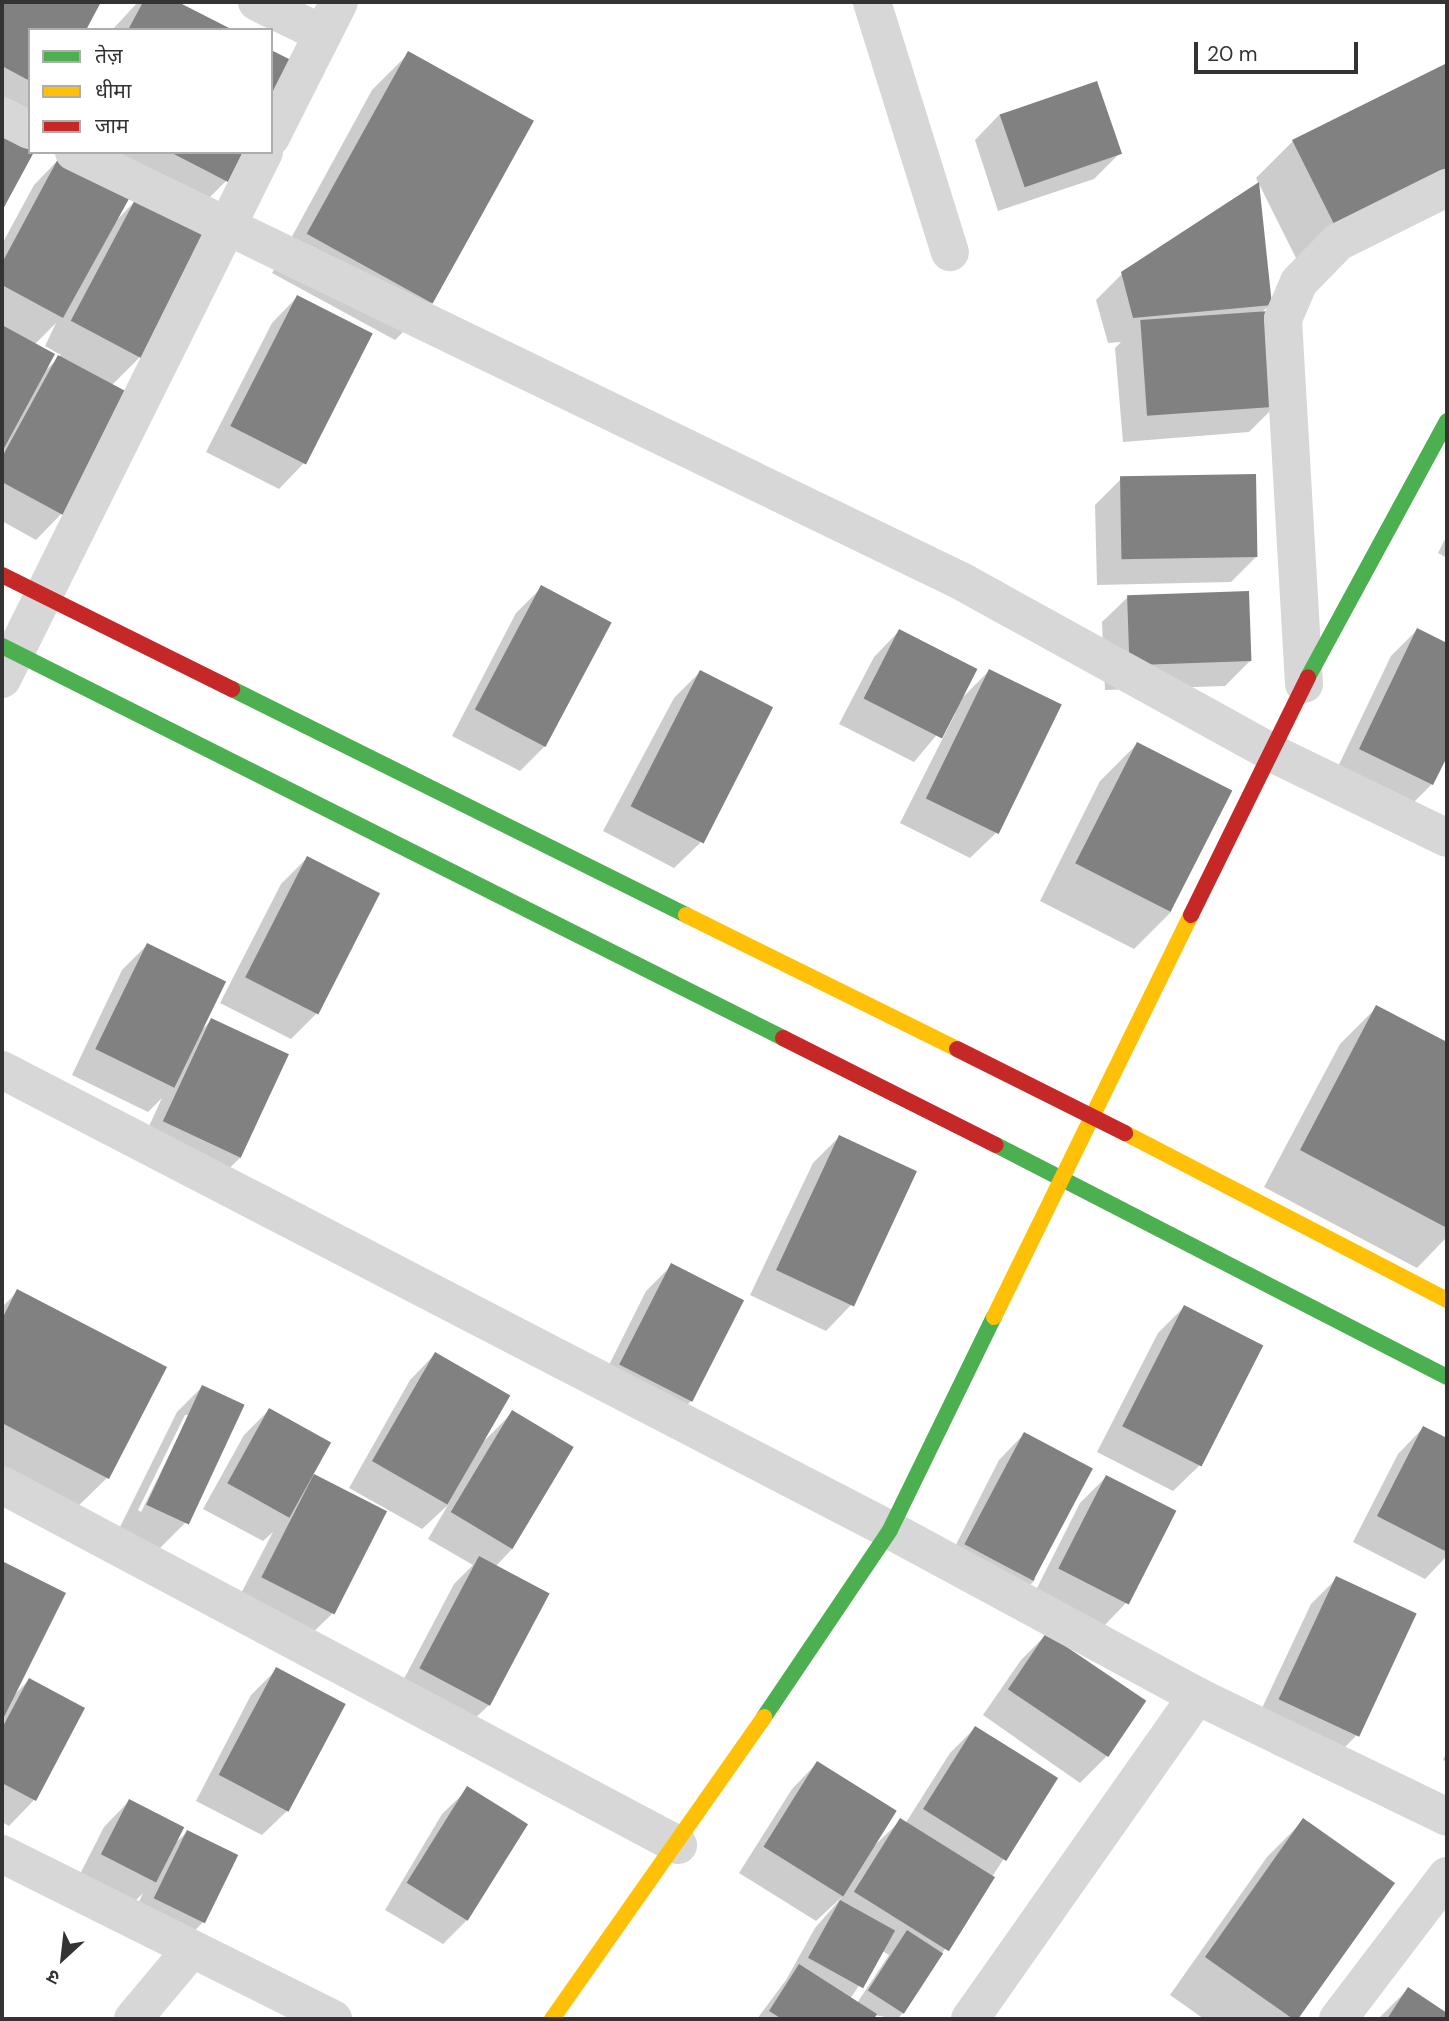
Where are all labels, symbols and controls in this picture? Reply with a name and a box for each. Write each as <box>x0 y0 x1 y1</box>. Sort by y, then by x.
legend <box>28 28 273 154</box>
scale bar <box>1197 28 1362 72</box>
text: 20 m <box>1207 40 1258 68</box>
text: तेज़ <box>95 42 123 70</box>
text: धीमा <box>95 77 131 105</box>
text: जाम <box>95 112 129 140</box>
north arrow <box>28 1923 98 1993</box>
text: उ <box>43 1963 64 1991</box>

